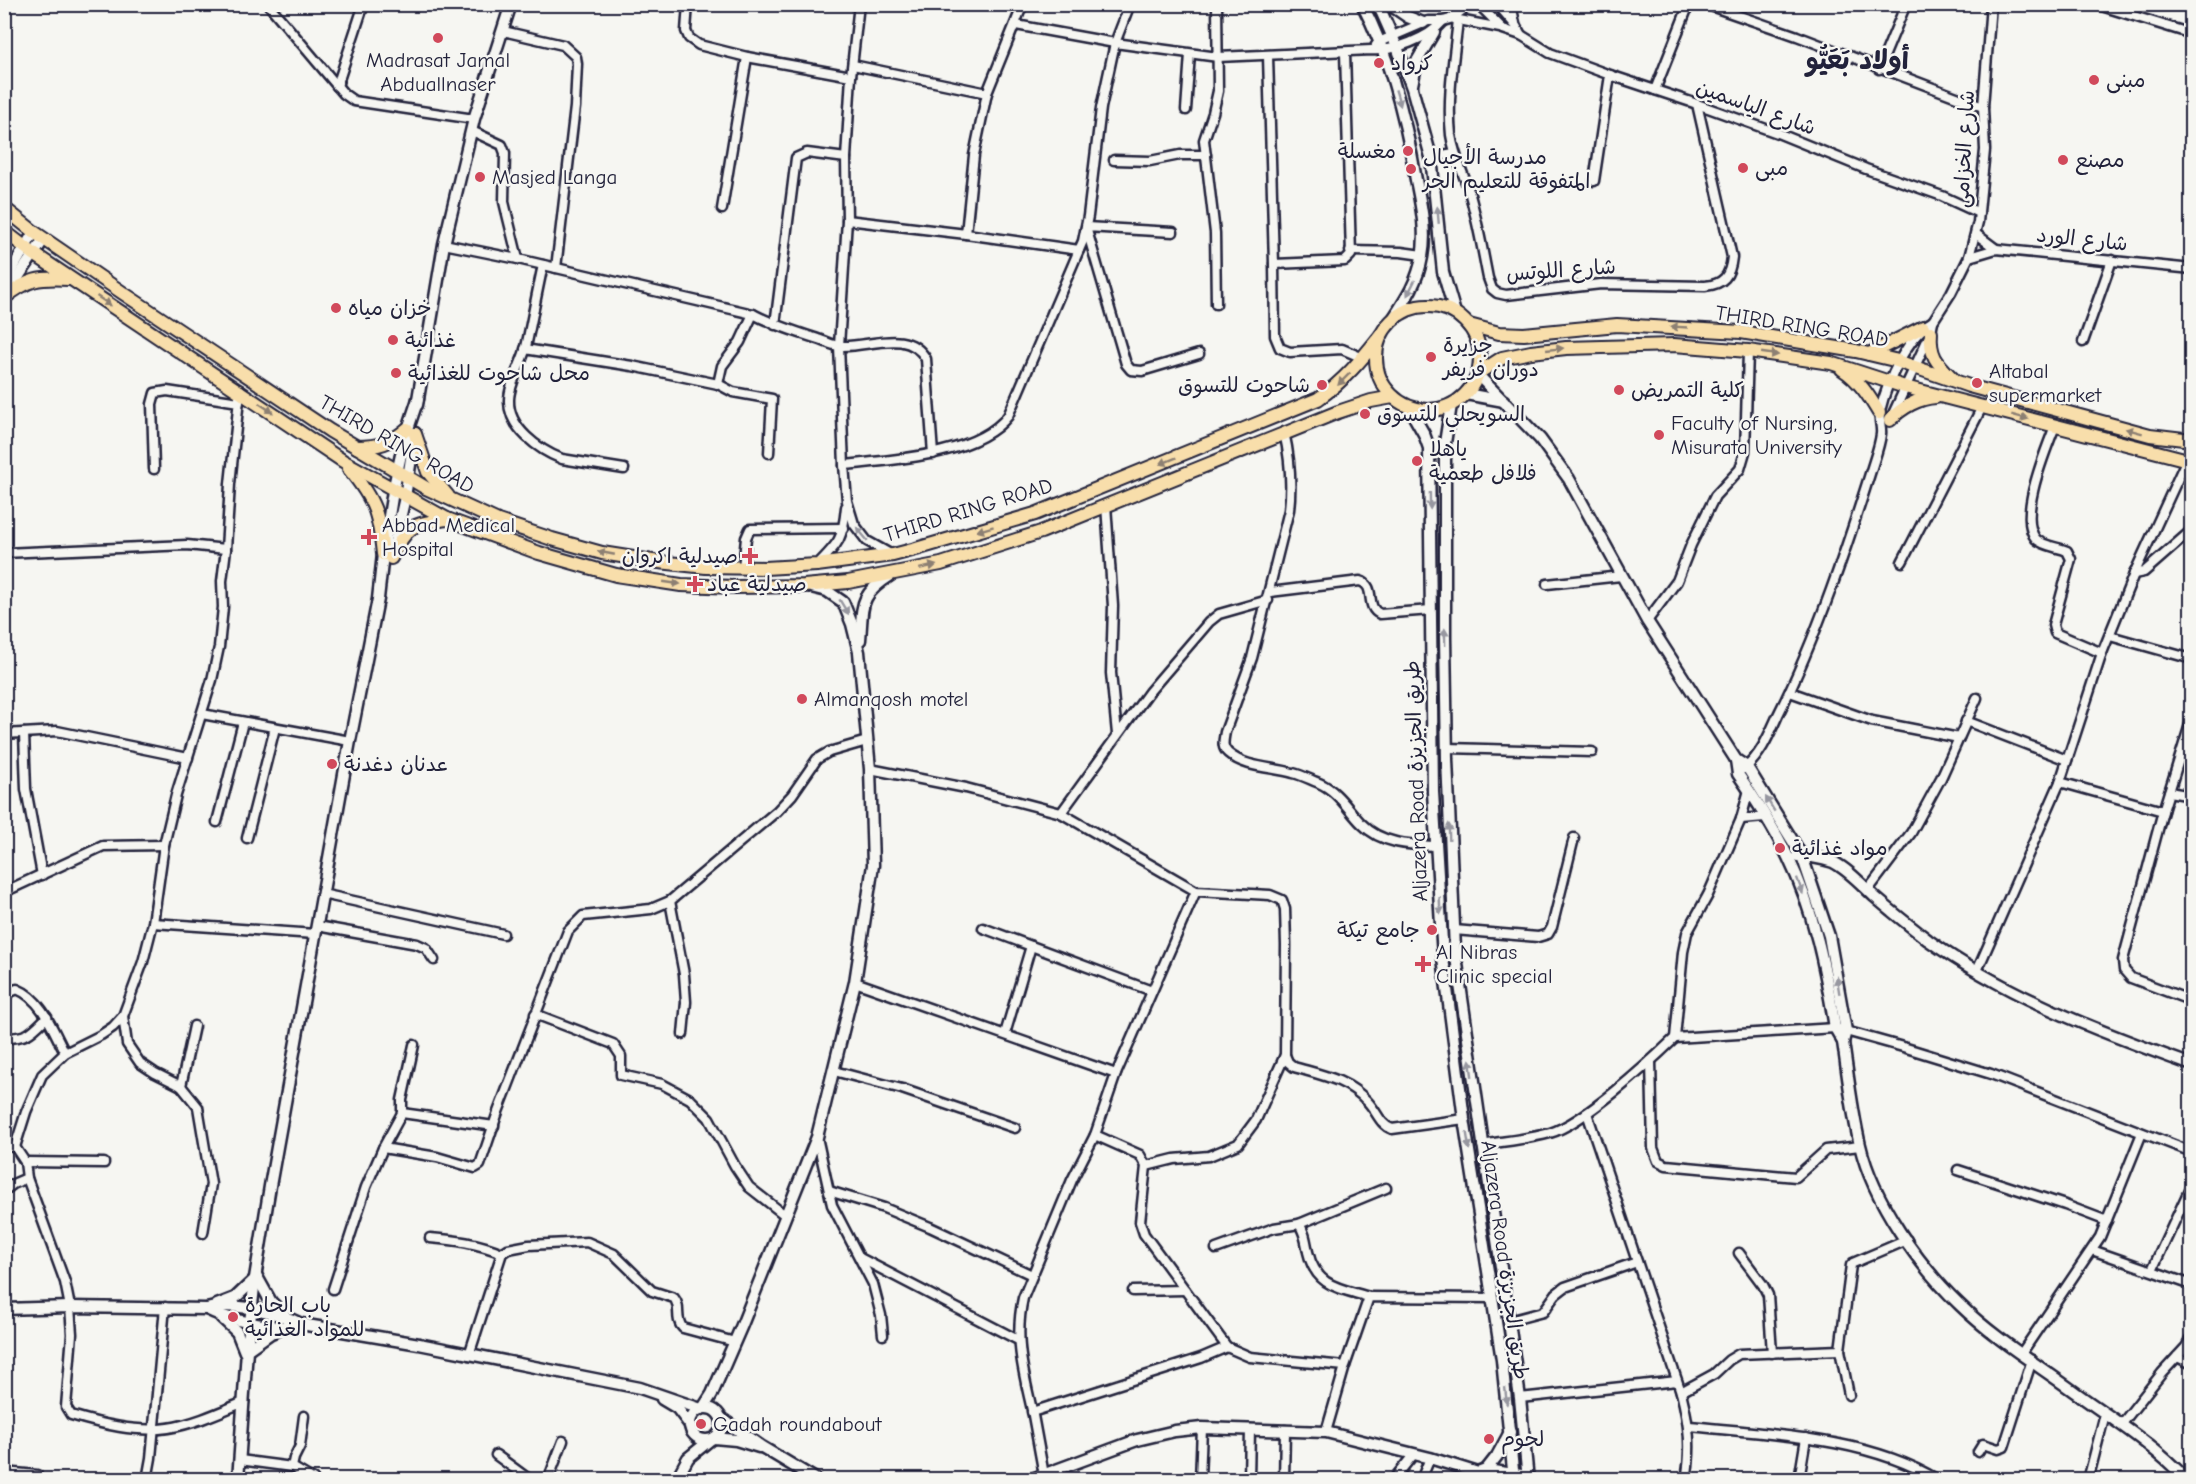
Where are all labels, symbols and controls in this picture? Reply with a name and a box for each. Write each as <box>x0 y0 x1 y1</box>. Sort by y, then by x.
marker: Madrasat Jamal Abduallnaser <box>431 31 445 45</box>
district label: أولاد بَعَيُّو <box>1803 43 1910 77</box>
place label: Madrasat Jamal Abduallnaser <box>366 48 510 96</box>
place label: كرواد <box>1391 51 1433 75</box>
marker: كرواد <box>1372 56 1386 70</box>
place label: مبنى <box>2106 68 2145 94</box>
marker: مبنى <box>2087 73 2101 87</box>
street label: شارع الياسمين <box>1692 74 1819 143</box>
one-way arrow <box>1394 89 1403 107</box>
street label: شارع الخزامى <box>1949 89 1982 209</box>
place label: مغسلة <box>1338 139 1396 163</box>
place label: مدرسة الأجيال المتفوقة للتعليم الحر <box>1421 143 1590 197</box>
marker: مغسلة <box>1401 144 1415 158</box>
place label: مصنع <box>2075 148 2125 175</box>
marker: مصنع <box>2056 153 2070 167</box>
place label: مبى <box>1755 156 1788 182</box>
marker: مبى <box>1736 161 1750 175</box>
marker: مدرسة الأجيال المتفوقة للتعليم الحر <box>1404 162 1418 176</box>
place label: Masjed Langa <box>492 165 617 189</box>
marker: Masjed Langa <box>473 170 487 184</box>
one-way arrow <box>1433 205 1443 224</box>
street label: شارع الورد <box>2035 222 2129 259</box>
street label: شارع اللوتس <box>1505 254 1617 289</box>
one-way arrow <box>1407 280 1416 297</box>
one-way arrow <box>95 295 112 306</box>
place label: خزان مياه <box>348 296 432 320</box>
street label: THIRD RING ROAD <box>1714 300 1890 352</box>
marker: خزان مياه <box>329 301 343 315</box>
one-way arrow <box>1670 323 1689 332</box>
place label: غذائية <box>405 328 456 352</box>
marker: غذائية <box>386 333 400 347</box>
place label: جزيرة دوران فريفر <box>1441 333 1539 383</box>
one-way arrow <box>1545 344 1564 354</box>
one-way arrow <box>1761 349 1780 359</box>
marker: جزيرة دوران فريفر <box>1424 350 1438 364</box>
place label: Altabal supermarket <box>1989 359 2102 407</box>
place label: محل شاحوت للغذائية <box>408 361 590 386</box>
marker: محل شاحوت للغذائية <box>389 366 403 380</box>
one-way arrow <box>1337 372 1351 386</box>
place label: شاحوت للتسوق <box>1178 373 1310 399</box>
marker: Altabal supermarket <box>1970 376 1984 390</box>
marker: شاحوت للتسوق <box>1315 378 1329 392</box>
place label: كلية التمريض <box>1631 378 1744 402</box>
marker: كلية التمريض <box>1612 383 1626 397</box>
street label: THIRD RING ROAD <box>315 390 479 498</box>
one-way arrow <box>258 402 274 413</box>
place label: السويحلي للتسوق <box>1377 402 1525 433</box>
marker: السويحلي للتسوق <box>1358 407 1372 421</box>
place label: Faculty of Nursing, Misurata University <box>1671 411 1842 459</box>
one-way arrow <box>2011 413 2029 422</box>
one-way arrow <box>2125 425 2143 435</box>
marker: Faculty of Nursing, Misurata University <box>1652 428 1666 442</box>
place label: ياهلا فلافل طعمية <box>1429 437 1537 485</box>
marker: ياهلا فلافل طعمية <box>1410 454 1424 468</box>
one-way arrow <box>1158 456 1176 466</box>
street label: THIRD RING ROAD <box>881 473 1055 547</box>
one-way arrow <box>1425 492 1435 511</box>
place label: Abbad Medical Hospital <box>382 513 515 561</box>
one-way arrow <box>976 525 994 534</box>
one-way arrow <box>856 527 869 542</box>
marker: Abbad Medical Hospital <box>360 528 378 546</box>
place label: صيدلية اكروان <box>622 544 738 568</box>
one-way arrow <box>597 548 616 557</box>
marker: صيدلية اكروان <box>743 549 757 563</box>
one-way arrow <box>919 561 937 571</box>
place label: صيدلية عباد <box>707 572 807 597</box>
marker: صيدلية عباد <box>688 577 702 591</box>
one-way arrow <box>662 579 681 588</box>
one-way arrow <box>839 599 850 615</box>
one-way arrow <box>1440 628 1450 647</box>
street label: Aljazera Road طريق الجزيزة <box>1400 660 1432 902</box>
place label: Almanqosh motel <box>814 687 968 711</box>
marker: Almanqosh motel <box>795 692 809 706</box>
place label: عدنان دغدنة <box>344 752 449 776</box>
marker: عدنان دغدنة <box>325 757 339 771</box>
one-way arrow <box>1765 796 1776 812</box>
one-way arrow <box>1445 823 1454 842</box>
place label: مواد غذائية <box>1792 836 1888 861</box>
marker: مواد غذائية <box>1773 841 1787 855</box>
one-way arrow <box>1796 877 1805 895</box>
one-way arrow <box>1435 896 1445 915</box>
place label: جامع تيكة <box>1337 918 1420 945</box>
marker: جامع تيكة <box>1425 923 1439 937</box>
place label: Al Nibras Clinic special <box>1436 940 1553 988</box>
marker: Al Nibras Clinic special <box>1414 955 1432 973</box>
one-way arrow <box>1834 975 1843 994</box>
one-way arrow <box>1466 1058 1475 1077</box>
one-way arrow <box>1463 1132 1472 1151</box>
street label: Aljazera Road طريق الجزيزة <box>1476 1139 1534 1381</box>
place label: باب الحارة للمواد الغذائية <box>245 1293 364 1342</box>
marker: باب الحارة للمواد الغذائية <box>226 1310 240 1324</box>
one-way arrow <box>1501 1387 1511 1406</box>
place label: Gadah roundabout <box>713 1412 883 1436</box>
marker: Gadah roundabout <box>694 1417 708 1431</box>
place label: لحوم <box>1501 1427 1544 1455</box>
marker: لحوم <box>1482 1432 1496 1446</box>

